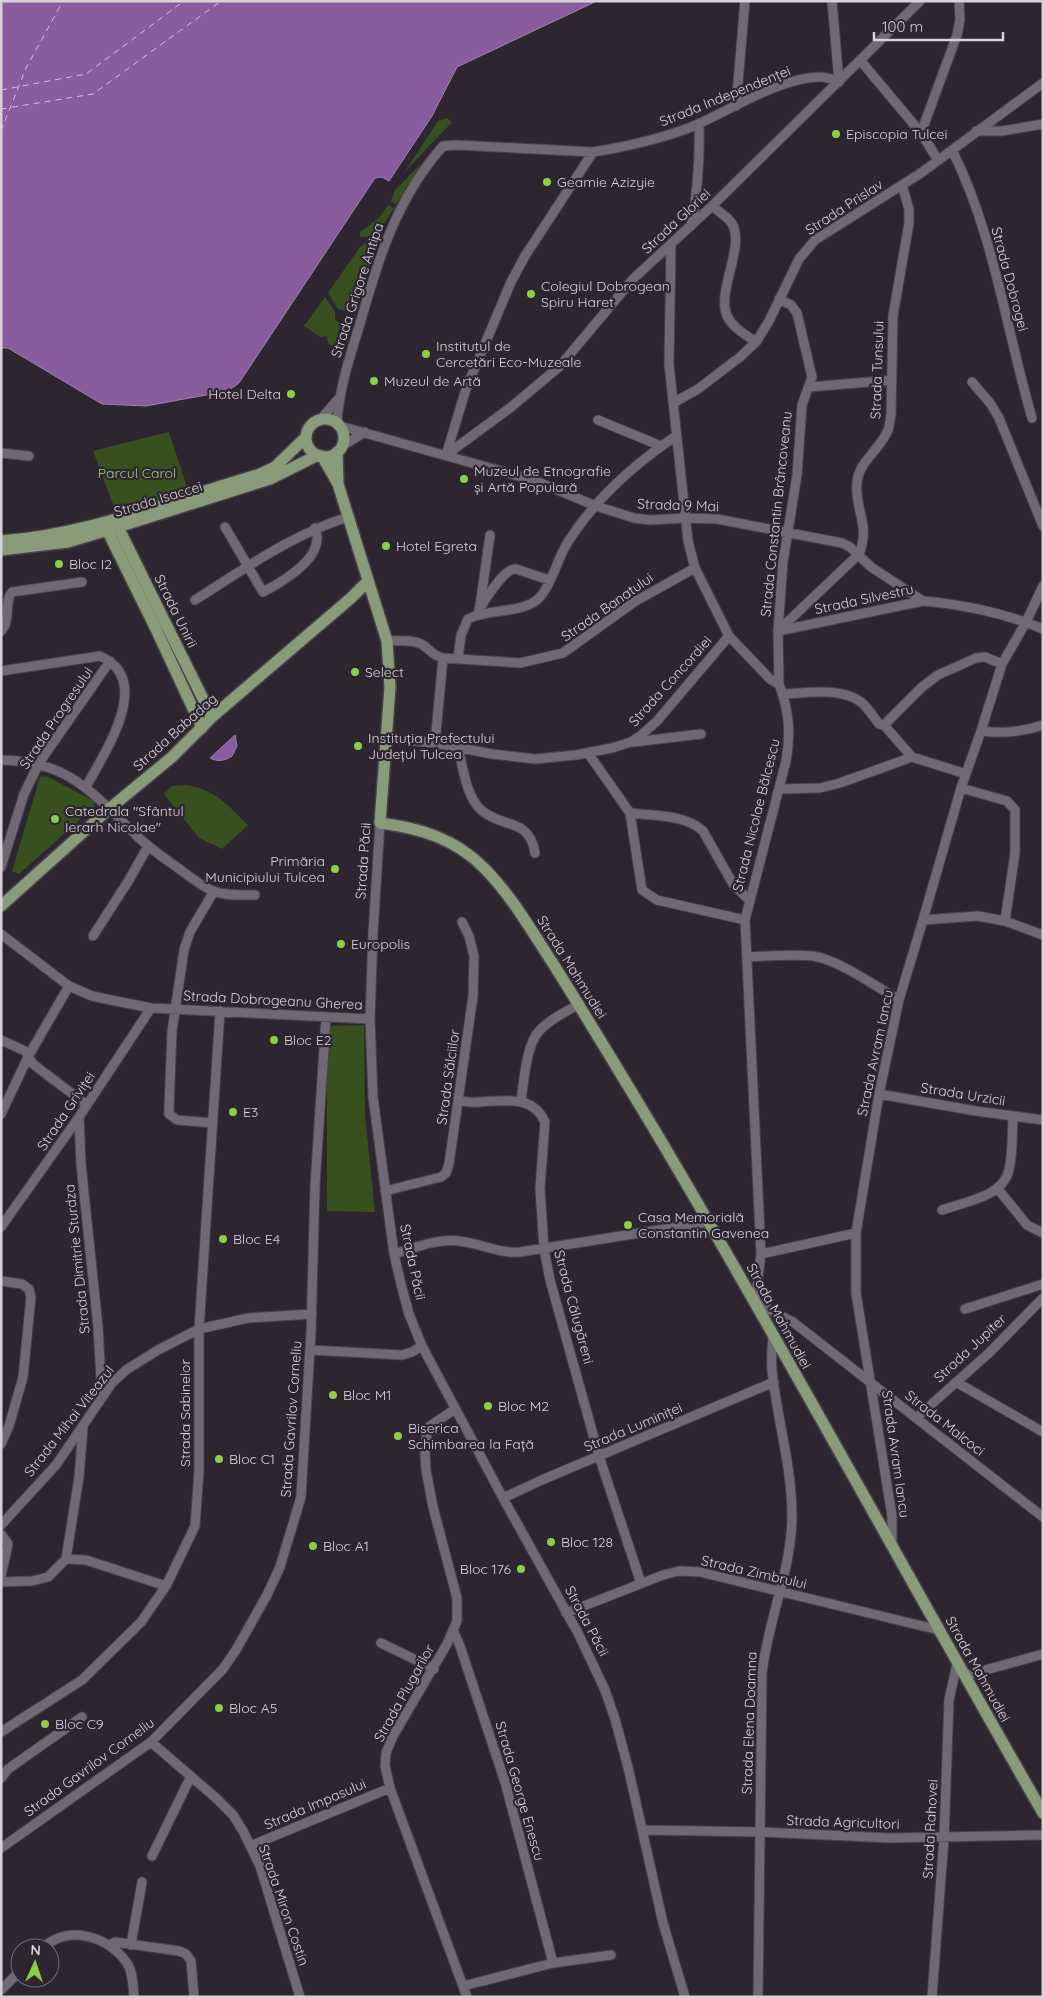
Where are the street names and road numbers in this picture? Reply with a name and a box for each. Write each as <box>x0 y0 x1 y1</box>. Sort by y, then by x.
street label: Strada Independenței <box>657 61 793 131</box>
street label: Strada Prislav <box>802 175 886 239</box>
street label: Strada Gloriei <box>638 185 714 257</box>
street label: Strada Grigore Antipa <box>327 220 387 360</box>
street label: Strada Dobrogei <box>987 225 1033 333</box>
street label: Strada Tunsului <box>866 320 888 420</box>
street label: Strada Constantin Brâncoveanu <box>756 410 796 618</box>
street label: Strada Isaccei <box>112 477 204 521</box>
street label: Strada 9 Mai <box>637 495 719 515</box>
street label: Strada Banatului <box>558 569 656 645</box>
street label: Strada Unirii <box>150 571 202 651</box>
street label: Strada Silvestru <box>813 580 915 618</box>
street label: Strada Concordiei <box>625 632 715 730</box>
street label: Strada Progresului <box>15 663 97 773</box>
street label: Strada Babadag <box>129 689 221 775</box>
street label: Strada Nicolae Bălcescu <box>728 737 784 893</box>
street label: Strada Păcii <box>351 822 375 900</box>
street label: Strada Mahmudiei <box>533 912 611 1022</box>
street label: Strada Dobrogeanu Gherea <box>183 986 363 1014</box>
street label: Strada Avram Iancu <box>853 988 897 1118</box>
street label: Strada Sălciilor <box>432 1027 464 1126</box>
street label: Strada Griviței <box>33 1068 99 1154</box>
street label: Strada Urzicii <box>919 1078 1007 1110</box>
street label: Strada Dimitrie Sturdza <box>60 1183 94 1335</box>
street label: Strada Păcii <box>396 1222 430 1302</box>
street label: Strada Călugăreni <box>550 1248 598 1366</box>
street label: Strada Mahmudiei <box>742 1260 816 1372</box>
street label: Strada Jupiter <box>930 1309 1010 1386</box>
street label: Strada Gavrilov Corneliu <box>277 1340 305 1498</box>
street label: Strada Sabinelor <box>176 1358 194 1467</box>
street label: Strada Mihai Viteazul <box>20 1362 118 1480</box>
street label: Strada Malcoci <box>902 1386 988 1460</box>
street label: Strada Avram Iancu <box>878 1389 914 1519</box>
street label: Strada Luminiței <box>581 1398 685 1456</box>
street label: Strada Zimbrului <box>699 1551 809 1593</box>
street label: Strada Păcii <box>561 1583 613 1659</box>
street label: Strada Mahmudiei <box>941 1613 1015 1725</box>
street label: Strada Plugarilor <box>370 1640 439 1745</box>
street label: Strada Elena Doamna <box>738 1651 760 1795</box>
street label: Strada Gavrilov Corneliu <box>20 1714 158 1820</box>
street label: Strada George Enescu <box>491 1719 549 1863</box>
street label: Strada Impasului <box>261 1774 369 1834</box>
street label: Strada Rahovei <box>918 1779 942 1879</box>
street label: Strada Agricultori <box>786 1811 900 1833</box>
street label: Strada Miron Costin <box>255 1842 313 1968</box>

